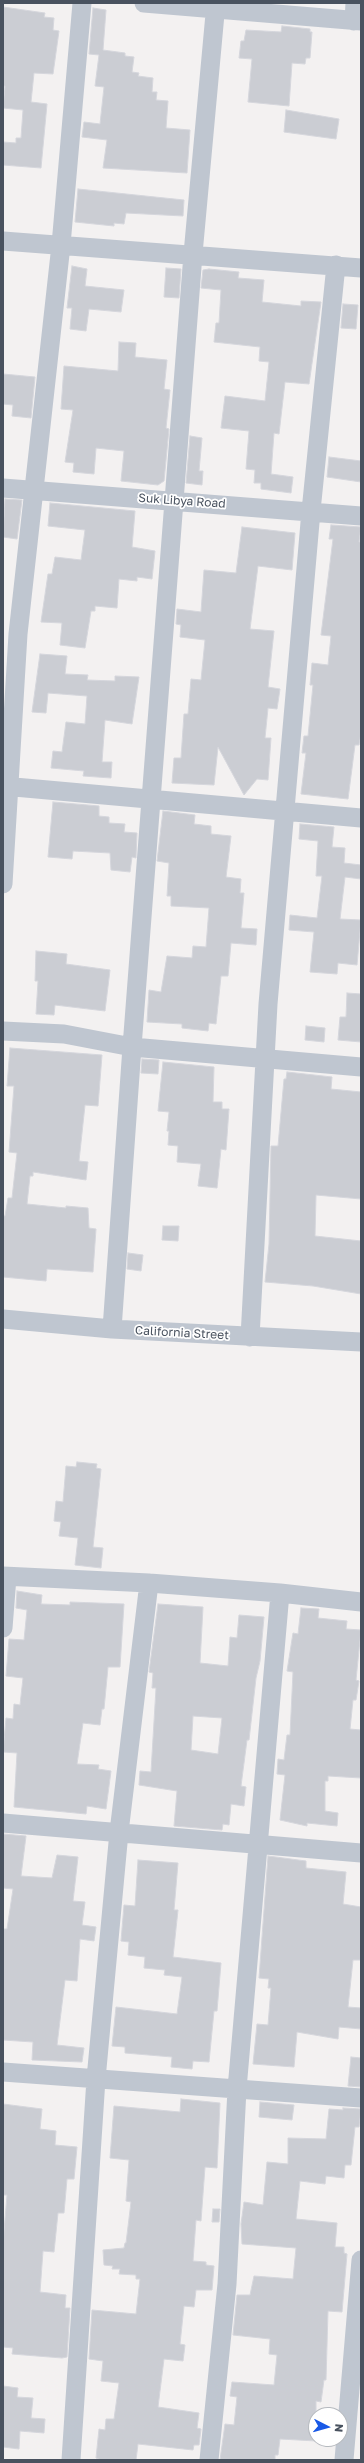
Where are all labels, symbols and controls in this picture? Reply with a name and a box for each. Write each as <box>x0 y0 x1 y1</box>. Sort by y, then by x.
street label: Suk Libya Road <box>138 491 226 511</box>
street label: California Street <box>135 1323 229 1343</box>
north arrow <box>308 2407 348 2447</box>
text: N <box>333 2423 346 2433</box>

